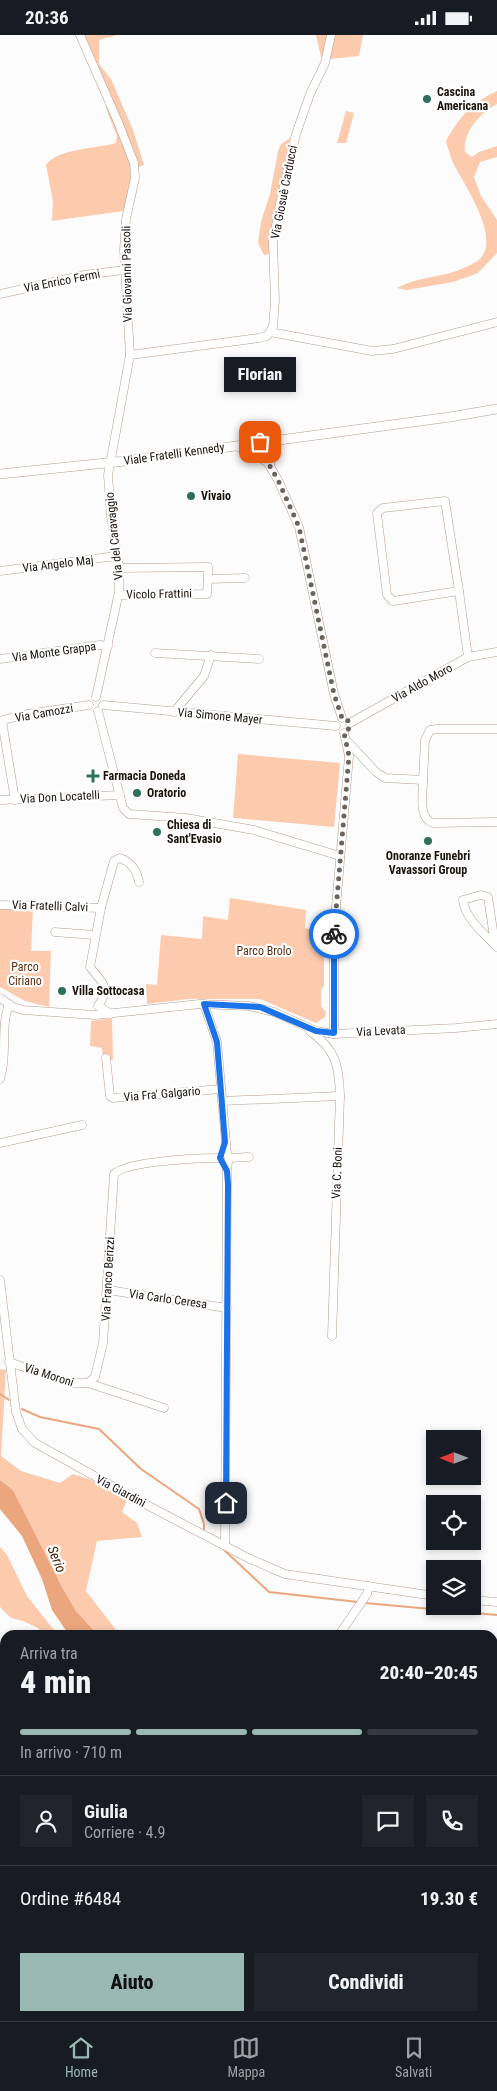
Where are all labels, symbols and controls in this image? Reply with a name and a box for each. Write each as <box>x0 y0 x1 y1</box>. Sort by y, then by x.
text: 20:36 <box>25 6 69 29</box>
place label: Cascina Americana <box>437 85 489 113</box>
marker: Cascina Americana <box>421 93 433 105</box>
street label: Via Giosuè Carducci <box>268 144 300 240</box>
street label: Via Giovanni Pascoli <box>119 226 135 322</box>
street label: Via Enrico Fermi <box>23 267 101 295</box>
callout: Florian <box>224 357 296 392</box>
text: Florian <box>238 365 282 384</box>
pin <box>239 421 281 463</box>
icon: bag <box>246 428 274 456</box>
street label: Viale Fratelli Kennedy <box>123 440 225 468</box>
place label: Vivaio <box>201 489 231 503</box>
marker: Vivaio <box>185 490 197 502</box>
street label: Via del Caravaggio <box>102 491 126 581</box>
street label: Via Angelo Maj <box>22 553 94 575</box>
street label: Vicolo Frattini <box>126 586 192 602</box>
street label: Via Monte Grappa <box>11 639 97 665</box>
street label: Via Aldo Moro <box>389 661 455 705</box>
street label: Via Camozzi <box>14 701 74 725</box>
street label: Via Simone Mayer <box>177 705 263 727</box>
place label: Farmacia Doneda <box>103 769 186 783</box>
marker: Farmacia Doneda <box>87 770 99 782</box>
place label: Oratorio <box>147 786 186 800</box>
marker: Oratorio <box>131 787 143 799</box>
street label: Via Don Locatelli <box>20 788 100 806</box>
place label: Chiesa di Sant'Evasio <box>167 818 222 846</box>
marker: Chiesa di Sant'Evasio <box>151 826 163 838</box>
marker: Onoranze Funebri Vavassori Group <box>422 835 434 847</box>
place label: Onoranze Funebri Vavassori Group <box>386 849 470 877</box>
street label: Via Fratelli Calvi <box>12 898 88 914</box>
courier <box>309 909 359 959</box>
icon: bike <box>320 920 348 948</box>
park label: Parco Brolo <box>236 944 292 958</box>
park label: Parco Ciriano <box>8 960 42 988</box>
place label: Villa Sottocasa <box>72 984 145 998</box>
marker: Villa Sottocasa <box>56 985 68 997</box>
street label: Via Levata <box>356 1023 406 1039</box>
street label: Via Fra' Galgario <box>123 1084 201 1104</box>
street label: Via C. Boni <box>329 1147 345 1199</box>
street label: Via Franco Berizzi <box>99 1236 117 1322</box>
street label: Via Carlo Ceresa <box>128 1287 208 1311</box>
street label: Via Moroni <box>22 1360 76 1390</box>
north arrow <box>426 1430 481 1485</box>
map controls <box>426 1430 481 1615</box>
street label: Via Giardini <box>94 1472 148 1510</box>
pin <box>205 1482 247 1524</box>
icon: home <box>212 1489 240 1517</box>
button: locate <box>426 1495 481 1550</box>
water label: Serio <box>44 1543 70 1575</box>
button: layers <box>426 1560 481 1615</box>
text: Arriva tra <box>20 1644 78 1663</box>
text: 20:40–20:45 <box>380 1661 478 1684</box>
text: 4 min <box>20 1663 91 1701</box>
text: In arrivo · 710 m <box>20 1743 122 1762</box>
button: person <box>20 1795 72 1847</box>
button: chat <box>362 1795 414 1847</box>
button: phone <box>426 1795 478 1847</box>
text: Giulia <box>84 1800 128 1823</box>
text: Corriere · 4.9 <box>84 1823 166 1842</box>
text: Ordine #6484 <box>20 1887 121 1910</box>
text: 19.30 € <box>420 1887 478 1910</box>
button: Aiuto <box>20 1953 244 2011</box>
button: Condividi <box>254 1953 478 2011</box>
tab: Home <box>65 2034 98 2080</box>
tab: Mappa <box>227 2034 265 2080</box>
tab: Salvati <box>395 2034 432 2080</box>

